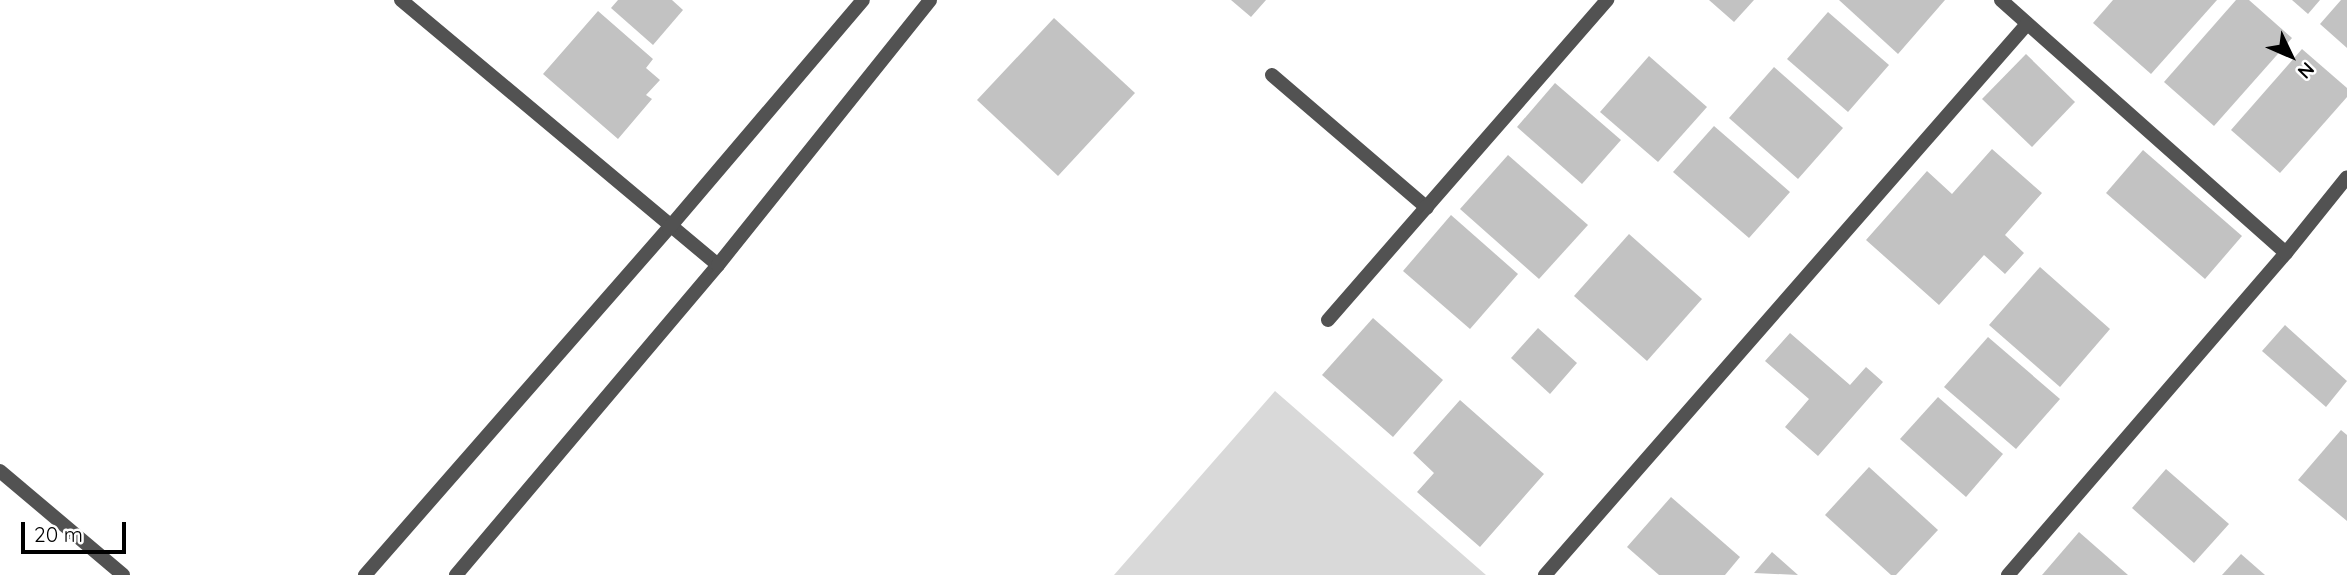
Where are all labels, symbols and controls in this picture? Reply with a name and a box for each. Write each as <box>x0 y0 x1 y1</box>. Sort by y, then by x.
north arrow <box>2256 21 2326 91</box>
text: N <box>2293 57 2320 84</box>
scale bar <box>24 508 130 552</box>
text: 20 m <box>34 521 83 547</box>

